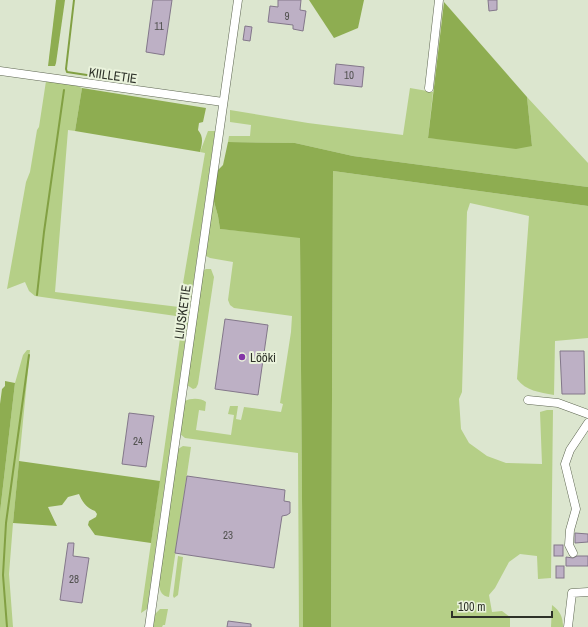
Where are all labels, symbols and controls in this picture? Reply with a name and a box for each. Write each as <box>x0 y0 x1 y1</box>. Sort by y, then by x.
house number: 9 <box>284 9 290 23</box>
house number: 11 <box>154 19 164 33</box>
street label: KIILLETIE <box>88 64 138 87</box>
house number: 10 <box>344 68 354 82</box>
street label: LIUSKETIE <box>170 284 195 340</box>
place label: Lööki <box>250 349 276 366</box>
marker: Lööki <box>237 352 247 362</box>
house number: 24 <box>133 434 143 448</box>
house number: 23 <box>223 528 233 542</box>
house number: 28 <box>69 572 79 586</box>
scale bar <box>452 593 552 619</box>
text: 100 m <box>458 599 485 615</box>

